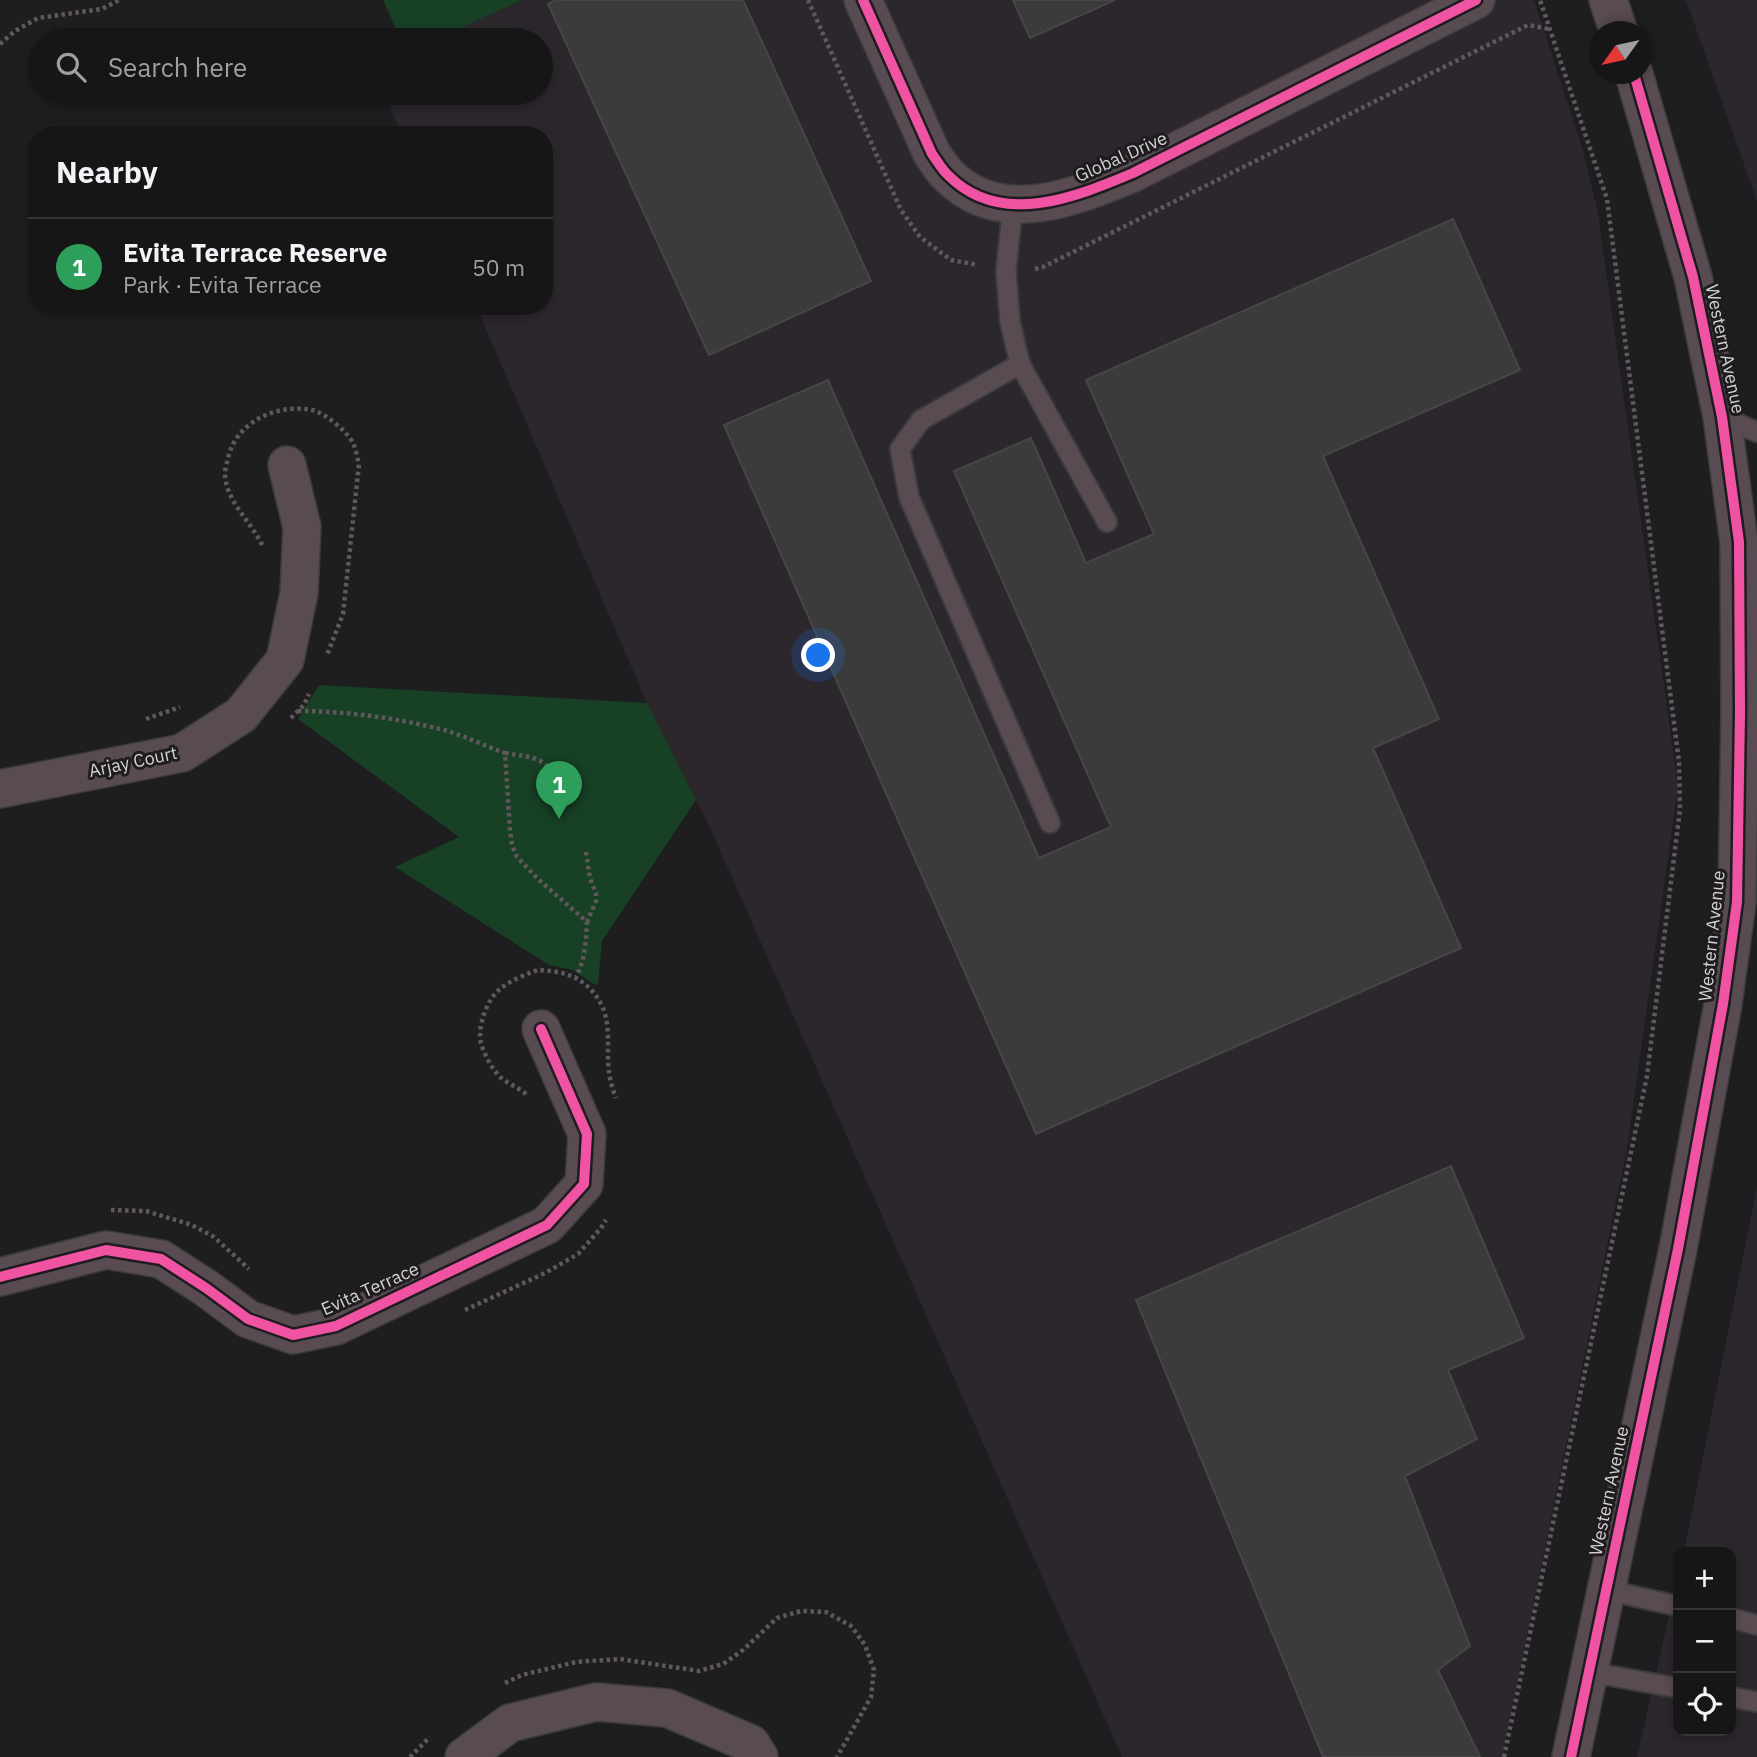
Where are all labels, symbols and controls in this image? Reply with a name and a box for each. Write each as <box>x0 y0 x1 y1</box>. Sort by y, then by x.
north arrow <box>1589 21 1652 84</box>
search box <box>28 28 553 105</box>
icon: search <box>52 48 90 86</box>
text: Search here <box>108 50 247 84</box>
street label: Global Drive <box>1071 126 1171 187</box>
text: Nearby <box>56 152 158 191</box>
text: Evita Terrace Reserve <box>123 235 387 269</box>
text: 1 <box>72 252 86 282</box>
text: 50 m <box>472 252 525 282</box>
text: Park · Evita Terrace <box>123 269 322 299</box>
street label: Western Avenue <box>1701 282 1750 416</box>
your location <box>801 638 835 672</box>
street label: Arjay Court <box>87 741 179 782</box>
pin: 1 <box>536 761 582 819</box>
street label: Western Avenue <box>1693 869 1730 1003</box>
street label: Evita Terrace <box>317 1257 422 1320</box>
street label: Western Avenue <box>1584 1424 1633 1558</box>
map controls <box>1673 1547 1736 1736</box>
button: + <box>1673 1547 1736 1610</box>
button: − <box>1673 1610 1736 1673</box>
button: locate <box>1673 1673 1736 1736</box>

